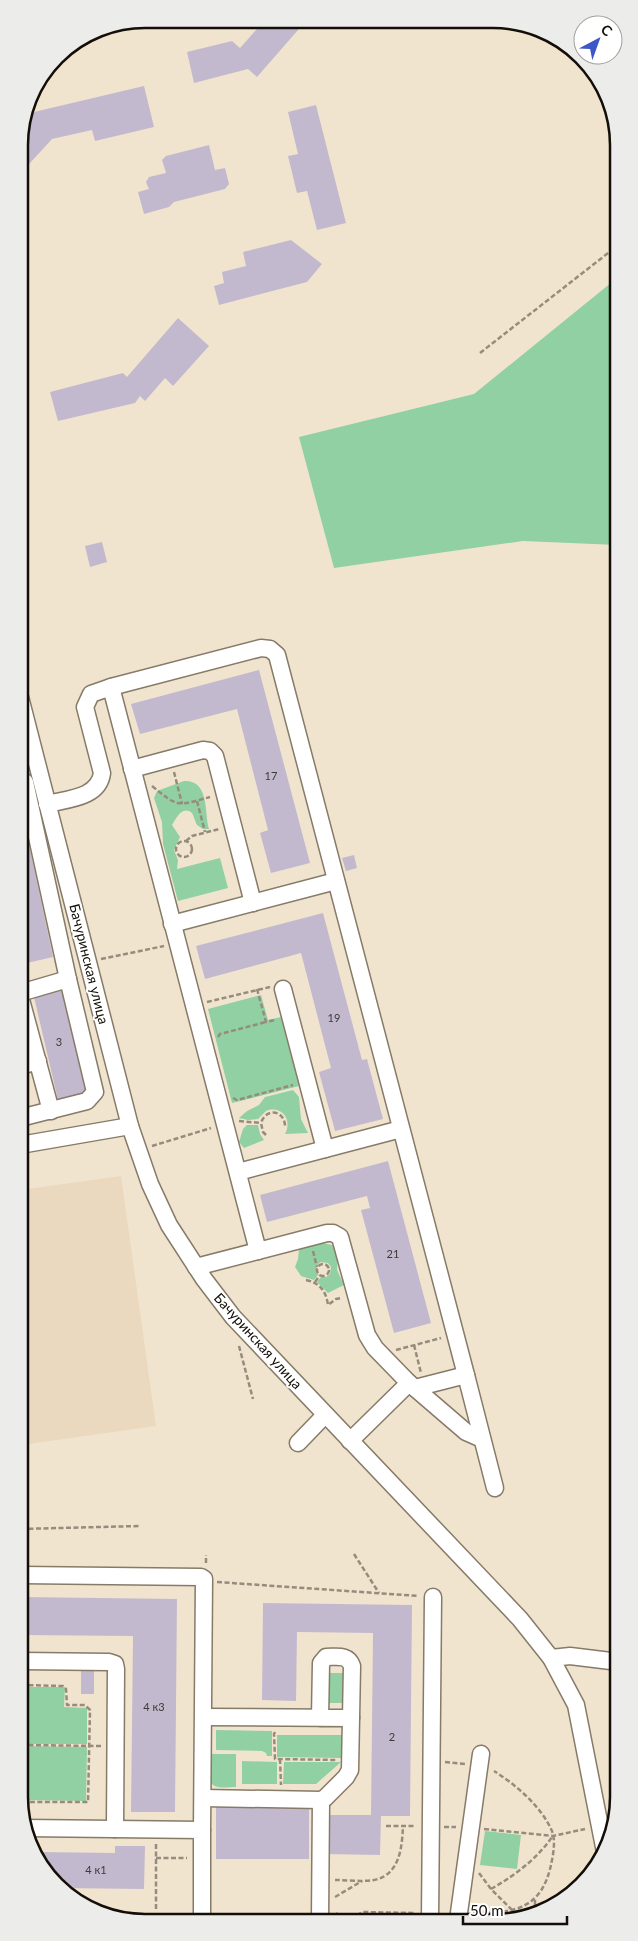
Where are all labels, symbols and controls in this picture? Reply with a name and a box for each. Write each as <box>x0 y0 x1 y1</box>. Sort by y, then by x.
north arrow <box>573 15 623 65</box>
text: С <box>598 20 616 40</box>
house number: 17 <box>265 769 277 782</box>
street label: Бачуринская улица <box>66 902 113 1026</box>
house number: 19 <box>328 1011 340 1024</box>
house number: 3 <box>56 1035 62 1048</box>
house number: 21 <box>387 1247 399 1260</box>
street label: Бачуринская улица <box>211 1289 306 1392</box>
house number: 4 к3 <box>143 1700 165 1713</box>
house number: 2 <box>389 1730 395 1743</box>
house number: 4 к1 <box>85 1863 107 1876</box>
scale bar <box>463 1894 567 1926</box>
text: 50 m <box>470 1901 504 1919</box>

